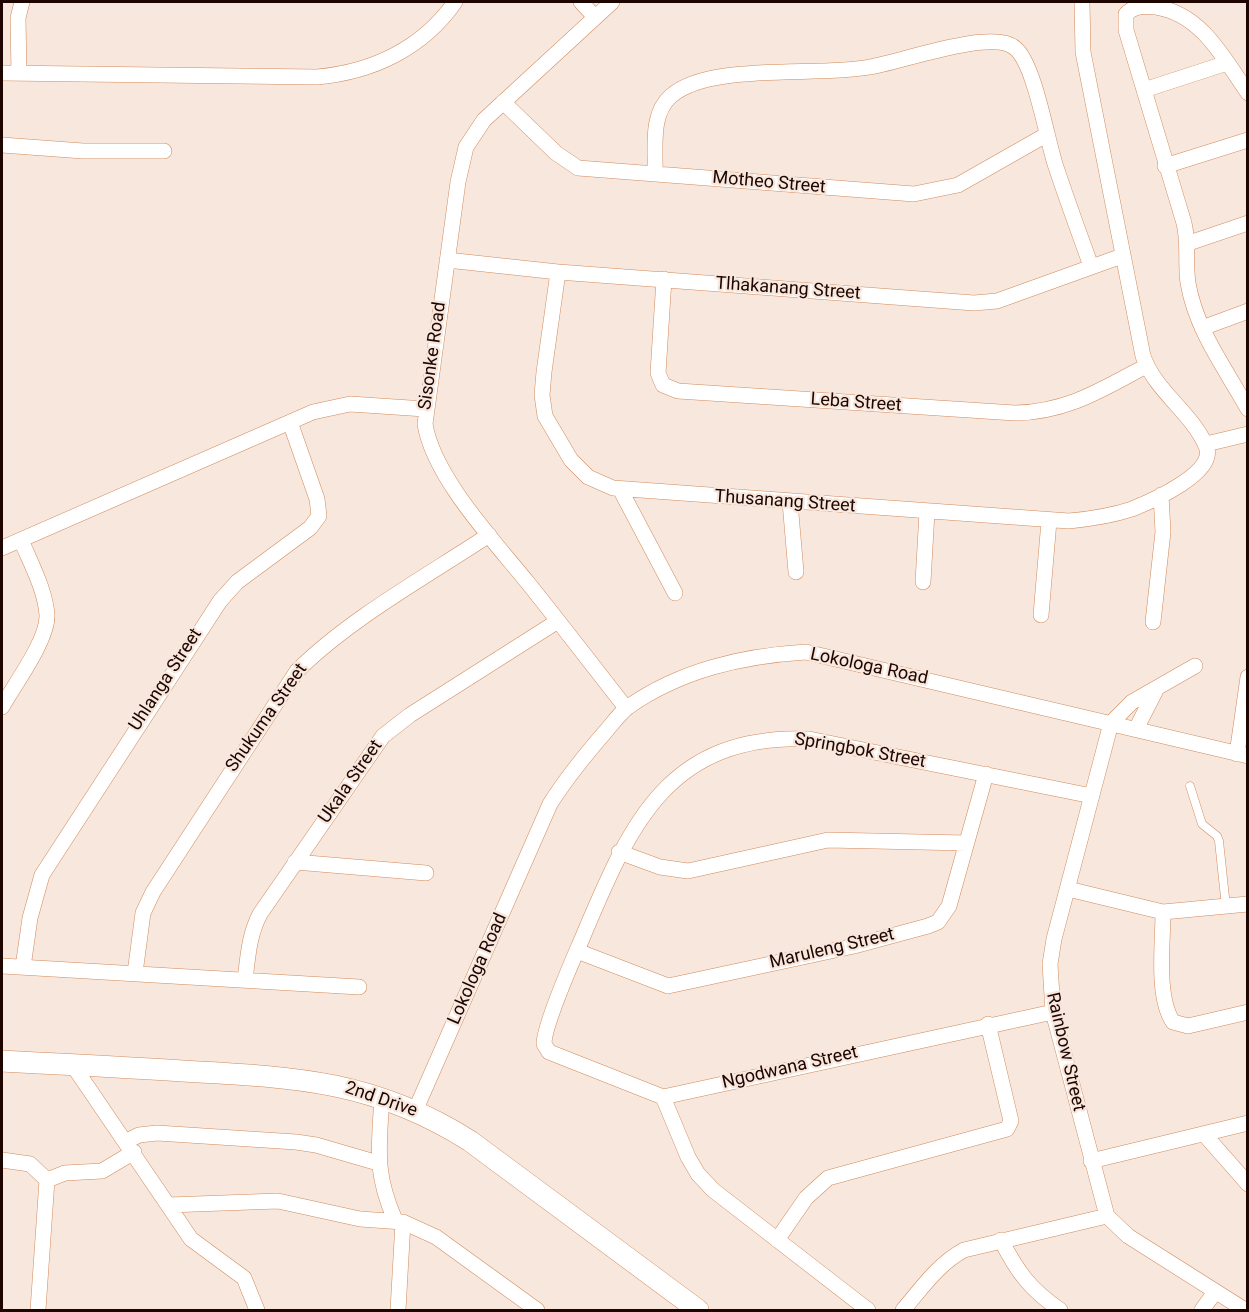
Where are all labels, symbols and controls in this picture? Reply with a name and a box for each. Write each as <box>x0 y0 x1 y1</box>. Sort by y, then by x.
street label: Motheo Street <box>712 167 826 199</box>
street label: Tlhakanang Street <box>715 273 861 305</box>
street label: Sisonke Road <box>415 301 451 411</box>
street label: Leba Street <box>810 389 902 417</box>
street label: Thusanang Street <box>714 486 856 518</box>
street label: Uhlanga Street <box>125 625 207 735</box>
street label: Lokologa Road <box>808 644 930 690</box>
street label: Shukuma Street <box>222 660 312 776</box>
street label: Springbok Street <box>793 729 927 773</box>
street label: Ukala Street <box>314 736 388 828</box>
street label: Lokologa Road <box>444 910 512 1028</box>
street label: Maruleng Street <box>767 924 897 974</box>
street label: Rainbow Street <box>1041 991 1089 1113</box>
street label: Ngodwana Street <box>720 1042 860 1094</box>
street label: 2nd Drive <box>342 1078 420 1122</box>

